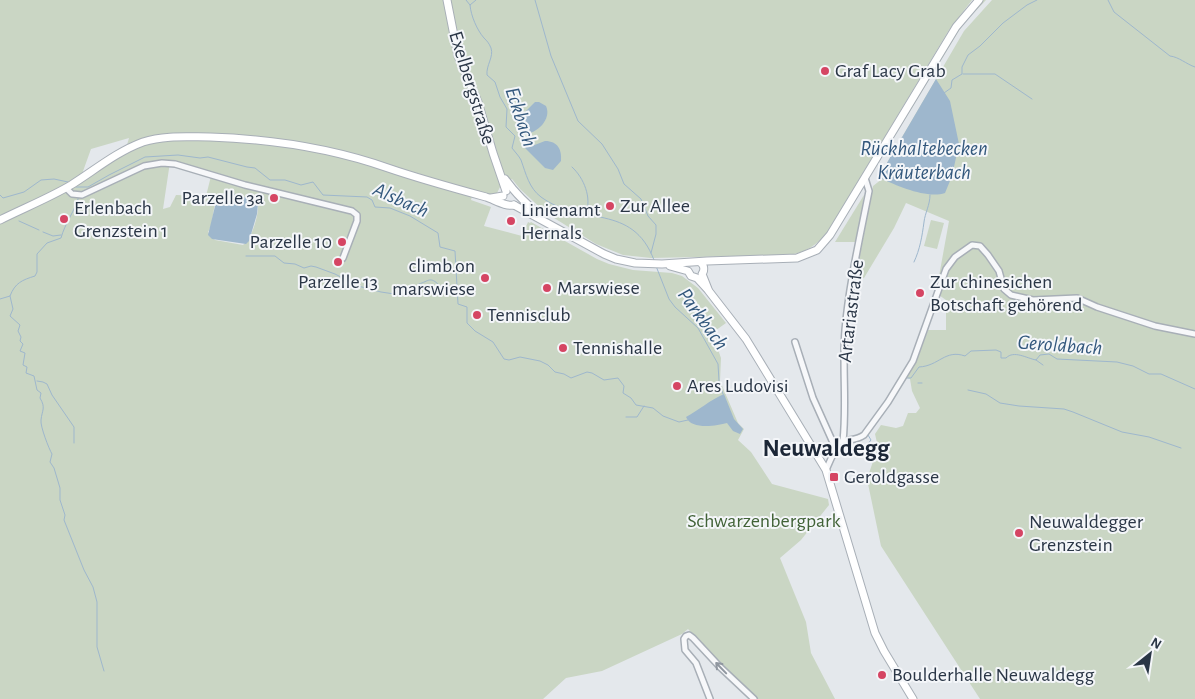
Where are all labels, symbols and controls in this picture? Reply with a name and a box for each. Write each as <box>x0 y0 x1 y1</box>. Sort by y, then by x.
street label: Exelbergstraße <box>445 29 499 147</box>
place label: Graf Lacy Grab <box>835 61 946 81</box>
marker: Graf Lacy Grab <box>819 65 831 77</box>
water label: Eckbach <box>502 85 540 149</box>
water label: Rückhaltebecken Kräuterbach <box>860 138 988 183</box>
water label: Alsbach <box>369 178 432 221</box>
place label: Parzelle 3a <box>182 188 264 208</box>
marker: Parzelle 3a <box>268 192 280 204</box>
place label: Zur Allee <box>620 196 690 216</box>
place label: Erlenbach Grenzstein 1 <box>74 198 168 241</box>
place label: Linienamt Hernals <box>521 200 601 243</box>
marker: Zur Allee <box>604 200 616 212</box>
marker: Erlenbach Grenzstein 1 <box>58 213 70 225</box>
marker: Linienamt Hernals <box>505 215 517 227</box>
place label: Parzelle 10 <box>250 232 332 252</box>
marker: Parzelle 10 <box>336 236 348 248</box>
marker: Parzelle 13 <box>332 256 344 268</box>
place label: climb.on marswiese <box>392 256 475 299</box>
street label: Artariastraße <box>835 258 867 364</box>
place label: Parzelle 13 <box>298 272 378 292</box>
marker: climb.on marswiese <box>479 272 491 284</box>
place label: Zur chinesichen Botschaft gehörend <box>930 272 1083 315</box>
place label: Marswiese <box>557 278 640 298</box>
marker: Marswiese <box>541 282 553 294</box>
water label: Parkbach <box>674 284 732 354</box>
marker: Zur chinesichen Botschaft gehörend <box>914 287 926 299</box>
place label: Tennisclub <box>487 305 571 325</box>
marker: Tennisclub <box>471 309 483 321</box>
water label: Geroldbach <box>1017 332 1103 358</box>
place label: Tennishalle <box>573 338 662 358</box>
marker: Tennishalle <box>557 342 569 354</box>
place label: Ares Ludovisi <box>687 376 789 396</box>
marker: Ares Ludovisi <box>671 380 683 392</box>
district label: Neuwaldegg <box>763 436 890 461</box>
place label: Geroldgasse <box>844 467 939 487</box>
marker: Geroldgasse <box>828 471 840 483</box>
park label: Schwarzenbergpark <box>687 511 841 531</box>
place label: Neuwaldegger Grenzstein <box>1029 512 1144 555</box>
marker: Neuwaldegger Grenzstein <box>1013 527 1025 539</box>
north arrow <box>1125 629 1175 679</box>
text: N <box>1148 635 1164 652</box>
one-way arrow <box>715 661 727 674</box>
place label: Boulderhalle Neuwaldegg <box>892 665 1094 685</box>
marker: Boulderhalle Neuwaldegg <box>876 669 888 681</box>

